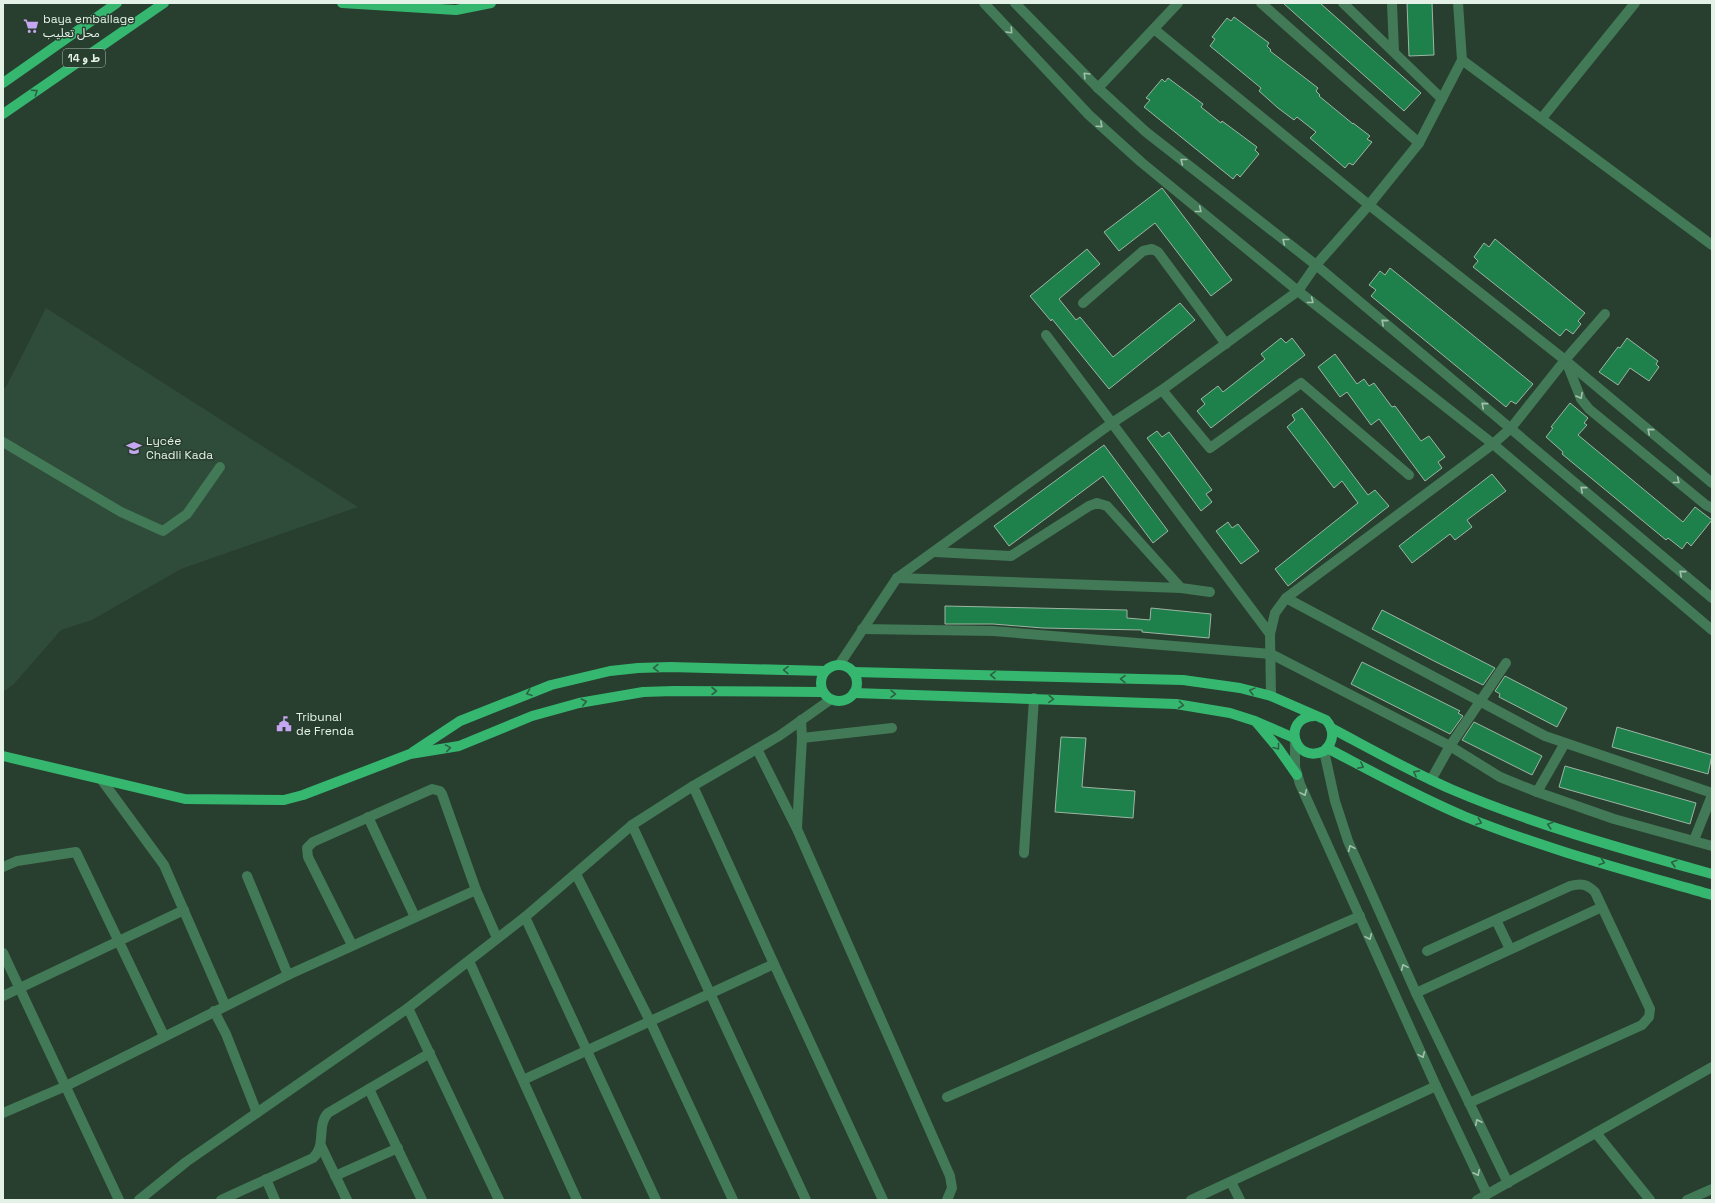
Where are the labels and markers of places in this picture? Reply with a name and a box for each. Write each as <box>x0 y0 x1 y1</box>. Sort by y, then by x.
place label: baya emballage محل تعليب <box>43 11 134 41</box>
supermarket icon: baya emballage محل تعليب <box>22 17 40 35</box>
place label: Lycée Chadli Kada <box>146 433 213 463</box>
school or university icon: Lycée Chadli Kada <box>125 439 143 457</box>
place label: Tribunal de Frenda <box>296 709 354 739</box>
public building icon: Tribunal de Frenda <box>275 715 293 733</box>

